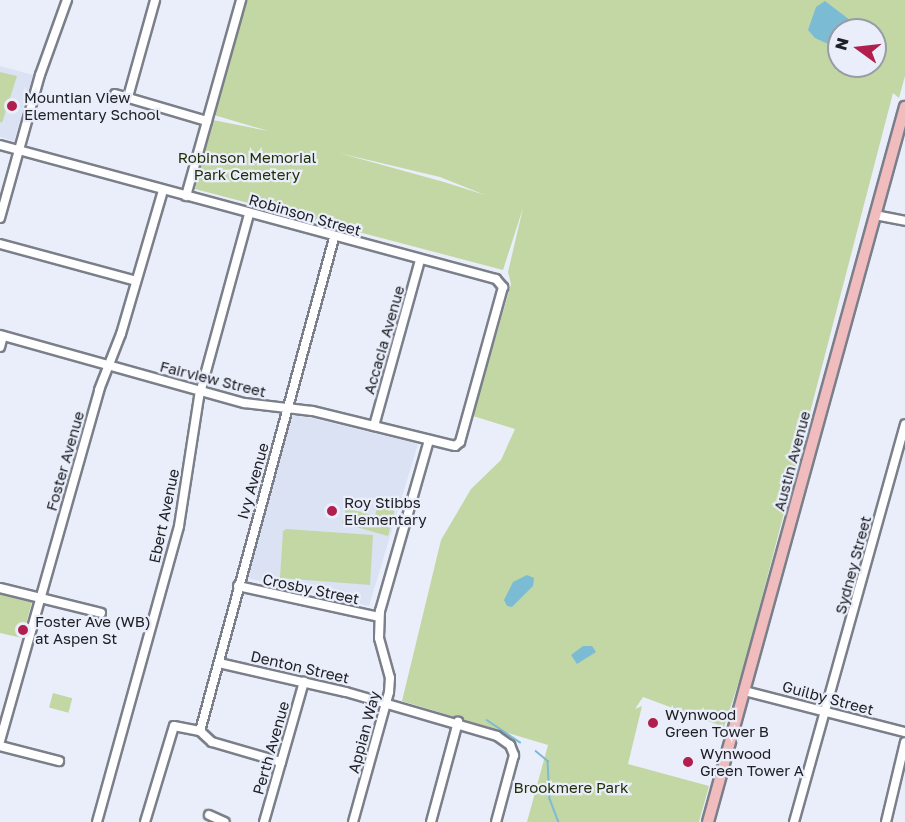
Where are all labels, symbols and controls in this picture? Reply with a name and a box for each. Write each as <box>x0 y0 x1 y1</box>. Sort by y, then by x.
north arrow <box>827 18 887 78</box>
text: N <box>830 35 853 52</box>
place label: Mountian View Elementary School <box>24 88 160 123</box>
marker: Mountian View Elementary School <box>5 99 19 113</box>
park label: Robinson Memorial Park Cemetery <box>178 148 316 183</box>
street label: Robinson Street <box>247 190 363 240</box>
street label: Accacia Avenue <box>360 284 408 396</box>
street label: Fairview Street <box>158 357 268 401</box>
street label: Foster Avenue <box>42 409 88 513</box>
street label: Austin Avenue <box>770 409 814 513</box>
street label: Ivy Avenue <box>234 441 272 521</box>
street label: Ebert Avenue <box>145 467 183 565</box>
place label: Roy Stibbs Elementary <box>344 493 427 528</box>
marker: Roy Stibbs Elementary <box>325 504 339 518</box>
street label: Sydney Street <box>831 514 875 616</box>
street label: Crosby Street <box>261 570 361 608</box>
place label: Foster Ave (WB) at Aspen St <box>35 612 151 647</box>
marker: Foster Ave (WB) at Aspen St <box>16 623 30 637</box>
street label: Denton Street <box>249 647 351 687</box>
street label: Guilby Street <box>780 677 876 719</box>
street label: Appian Way <box>344 689 384 775</box>
street label: Perth Avenue <box>249 699 293 797</box>
place label: Wynwood Green Tower B <box>665 705 769 740</box>
marker: Wynwood Green Tower B <box>646 716 660 730</box>
place label: Wynwood Green Tower A <box>700 744 804 779</box>
marker: Wynwood Green Tower A <box>681 755 695 769</box>
park label: Brookmere Park <box>514 779 628 797</box>

